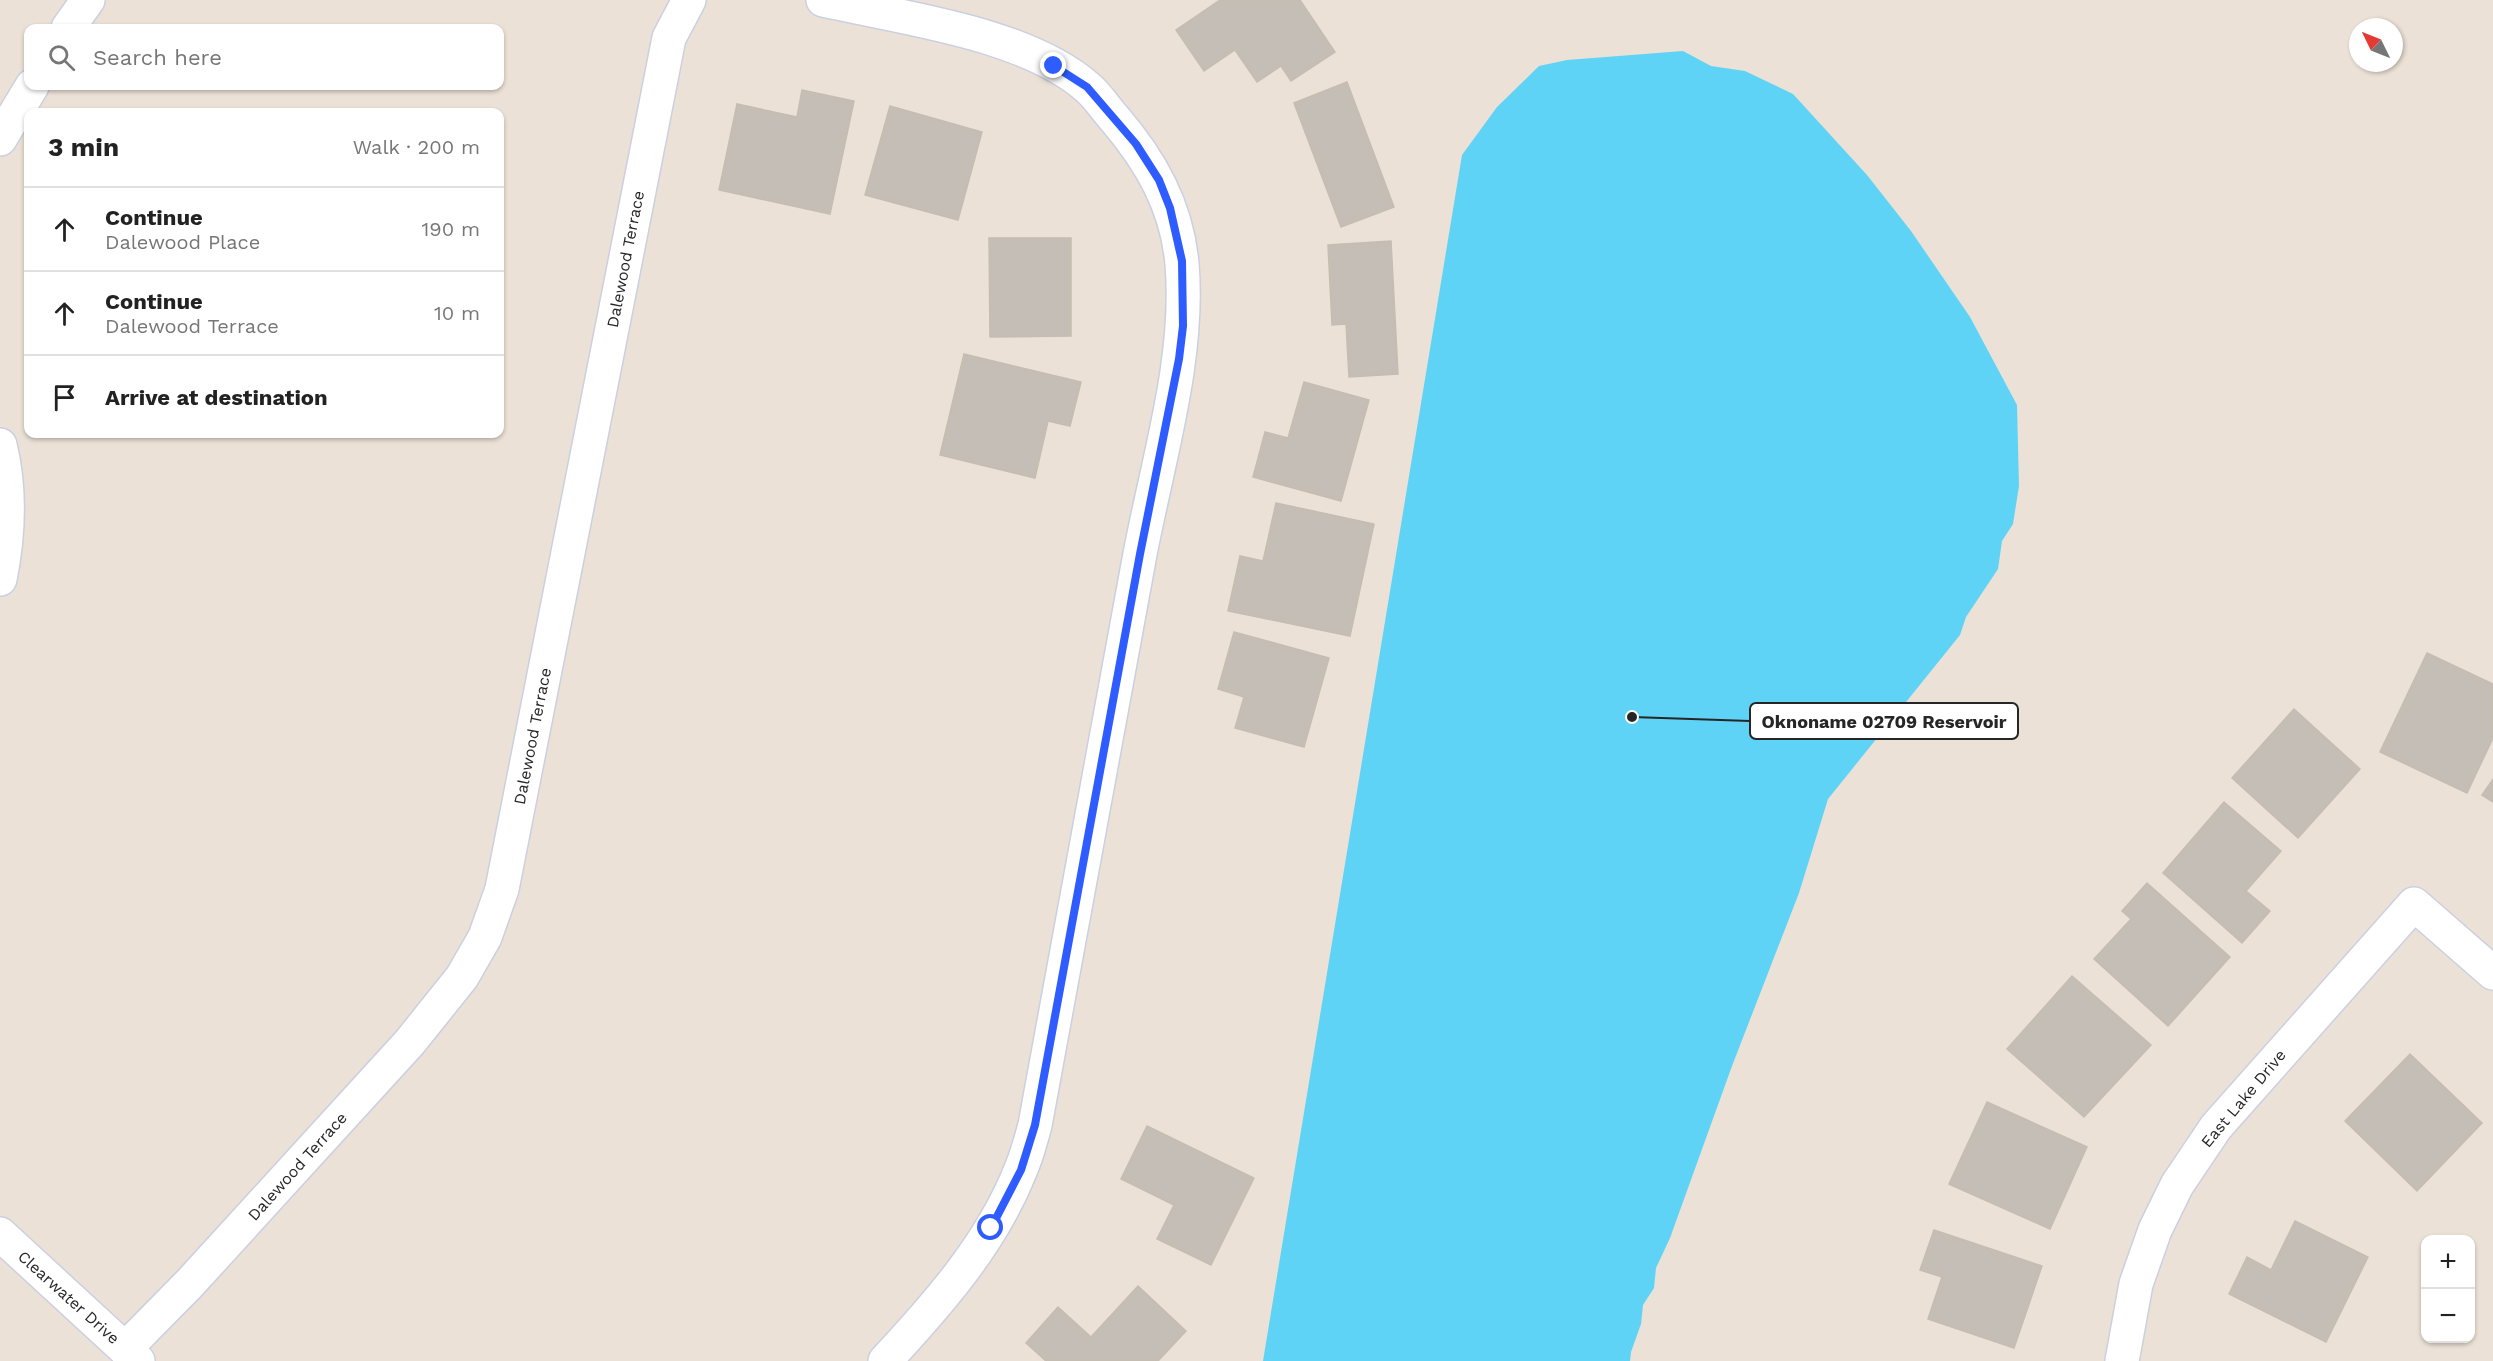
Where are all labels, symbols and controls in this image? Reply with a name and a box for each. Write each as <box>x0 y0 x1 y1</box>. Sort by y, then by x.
north arrow <box>2349 18 2403 72</box>
search box <box>24 24 504 90</box>
icon: search <box>45 41 78 74</box>
text: Search here <box>93 45 222 70</box>
route end <box>1040 52 1066 78</box>
text: 3 min <box>48 132 119 162</box>
text: Walk · 200 m <box>353 135 480 159</box>
street label: Dalewood Terrace <box>603 189 648 329</box>
text: Continue <box>105 205 203 230</box>
icon: ahead <box>48 213 81 246</box>
text: 190 m <box>422 217 480 241</box>
text: Dalewood Place <box>105 230 260 254</box>
text: Continue <box>105 289 203 314</box>
icon: ahead <box>48 297 81 330</box>
text: 10 m <box>434 301 480 325</box>
text: Dalewood Terrace <box>105 314 279 338</box>
icon: arrive <box>48 381 81 414</box>
text: Arrive at destination <box>105 385 328 410</box>
street label: Dalewood Terrace <box>510 666 555 806</box>
callout: Oknoname 02709 Reservoir <box>1750 703 2018 739</box>
text: Oknoname 02709 Reservoir <box>1762 711 2007 732</box>
street label: East Lake Drive <box>2197 1046 2290 1151</box>
street label: Dalewood Terrace <box>244 1108 351 1224</box>
route start <box>977 1214 1003 1240</box>
map controls <box>2421 1235 2475 1343</box>
button: + <box>2421 1235 2475 1289</box>
street label: Clearwater Drive <box>14 1247 123 1348</box>
button: − <box>2421 1289 2475 1343</box>

